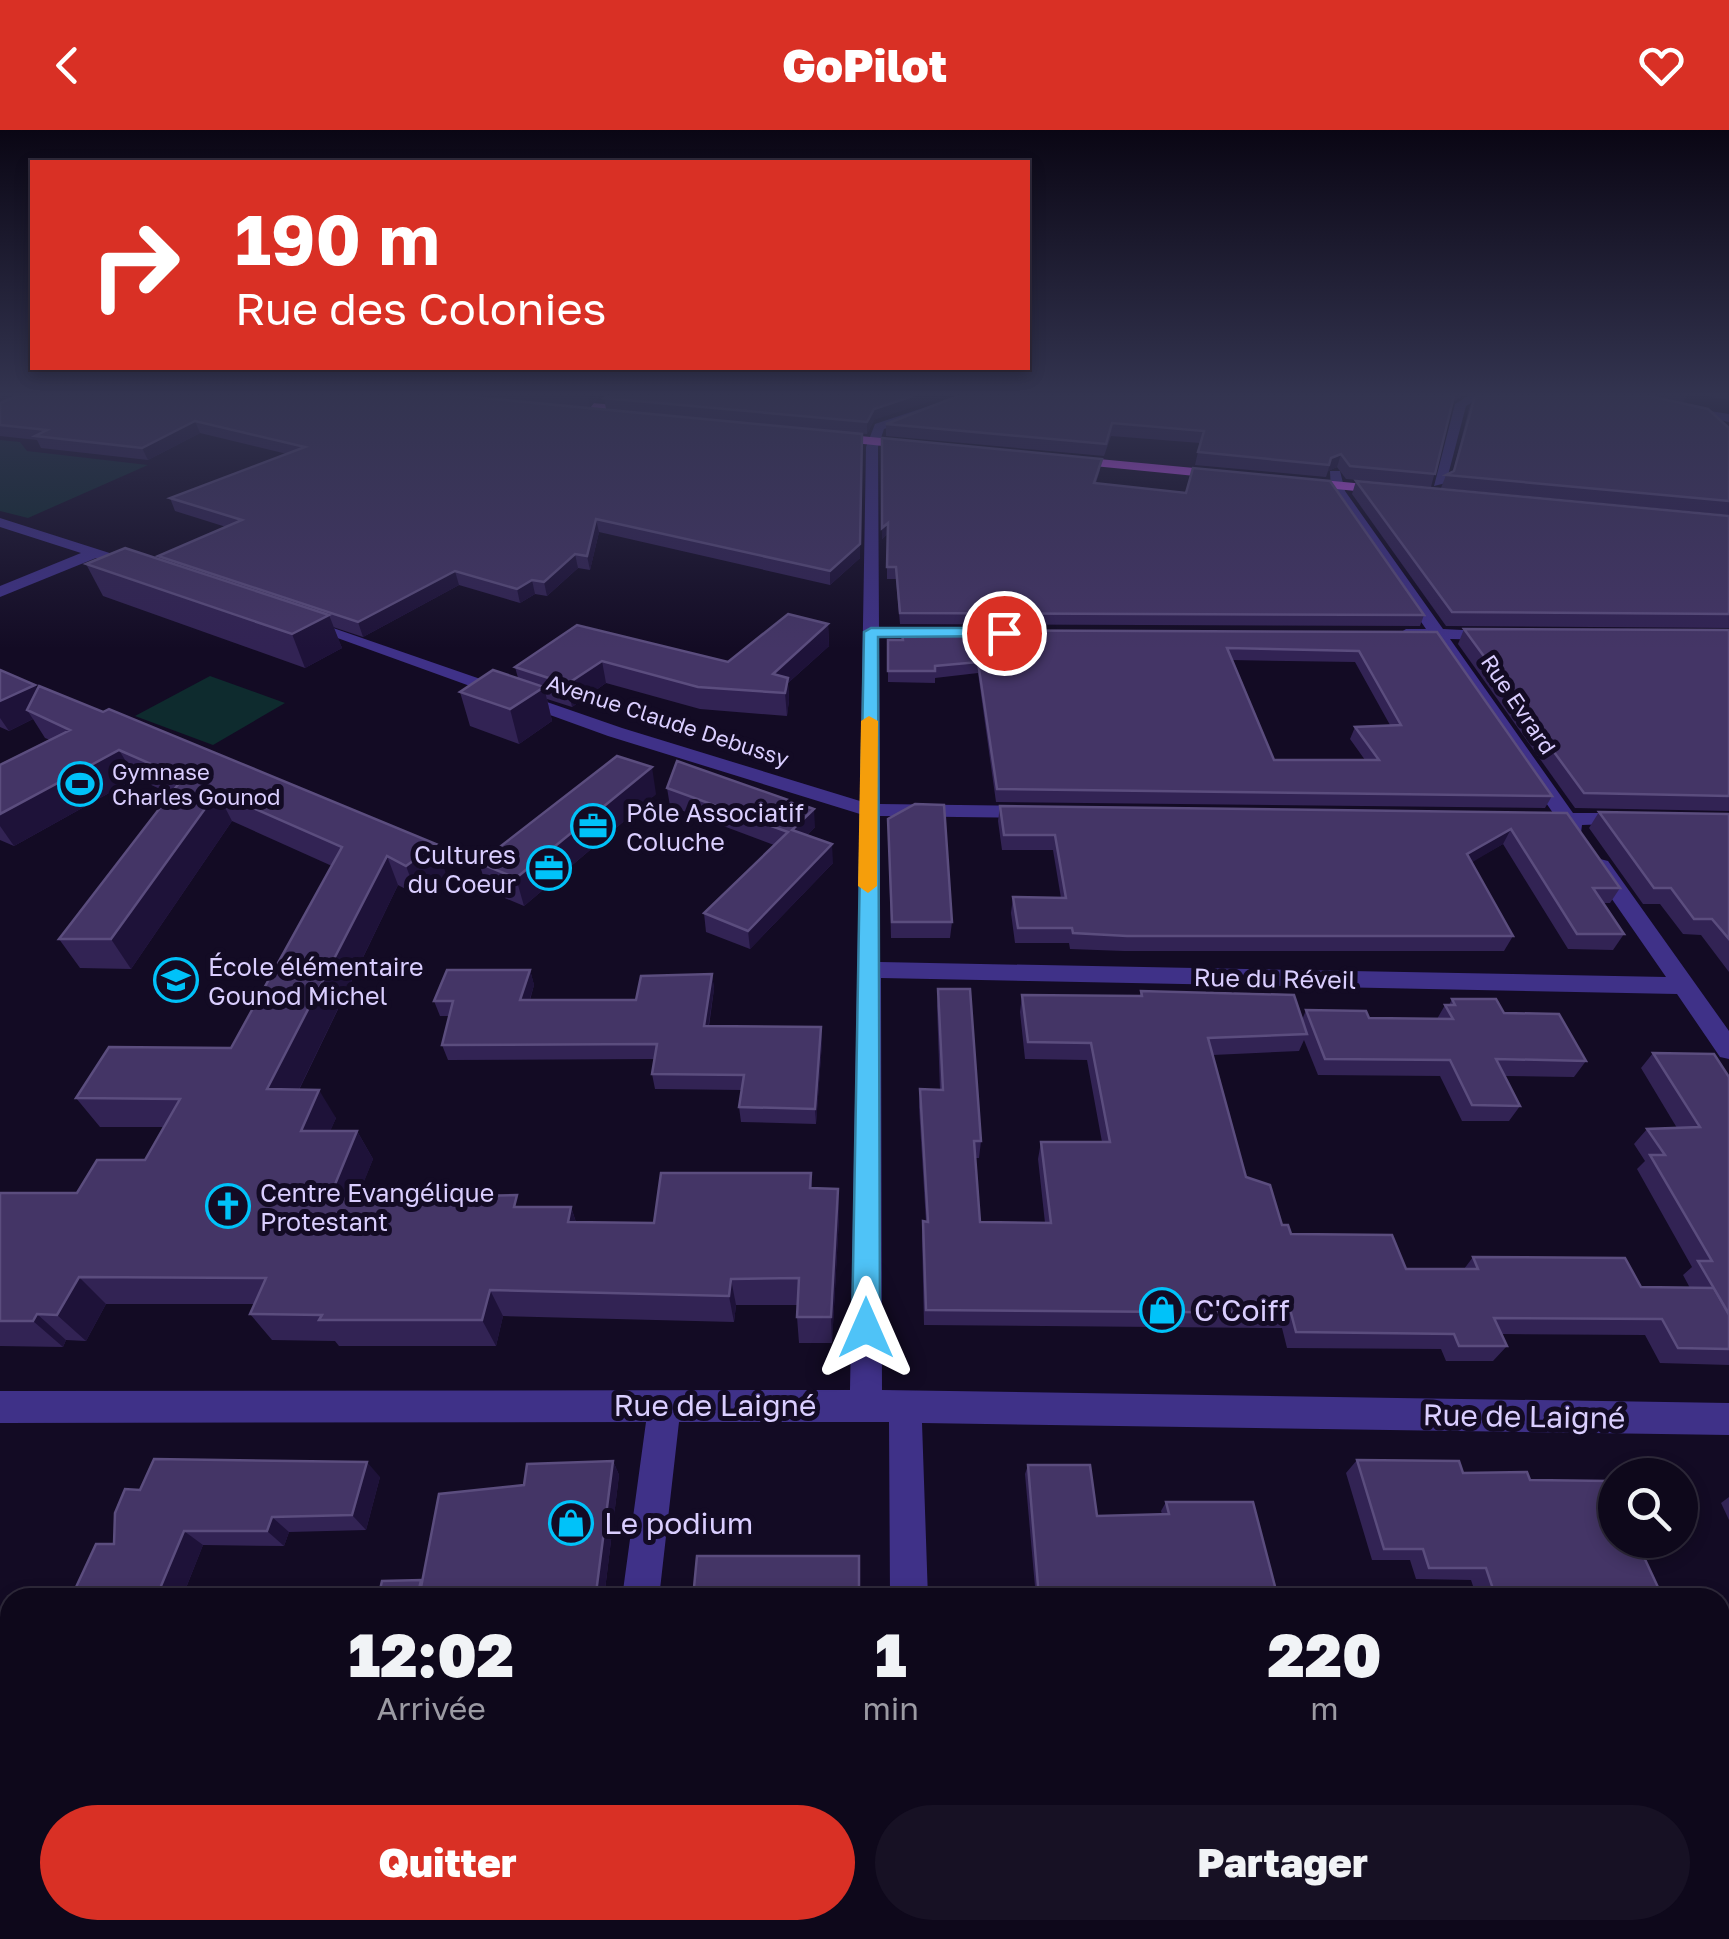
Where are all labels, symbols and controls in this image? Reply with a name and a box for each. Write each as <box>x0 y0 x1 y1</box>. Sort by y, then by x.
icon: back <box>40 38 95 93</box>
text: GoPilot <box>782 38 947 92</box>
icon: heart <box>1634 38 1689 93</box>
text: 190 m <box>235 196 440 280</box>
icon: right <box>70 200 200 330</box>
text: Rue des Colonies <box>235 281 606 335</box>
pin <box>962 591 1047 676</box>
icon: arrive <box>977 606 1032 661</box>
street label: Rue Evrard <box>1476 649 1562 759</box>
street label: Avenue Claude Debussy <box>543 668 793 772</box>
place label: Gymnase Charles Gounod <box>112 758 281 810</box>
sports icon: Gymnase Charles Gounod <box>57 761 103 807</box>
place label: Pôle Associatif Coluche <box>626 797 804 857</box>
office icon: Pôle Associatif Coluche <box>570 803 616 849</box>
place label: Cultures du Coeur <box>408 839 516 899</box>
office icon: Cultures du Coeur <box>526 845 572 891</box>
place label: École élémentaire Gounod Michel <box>208 951 423 1011</box>
school or university icon: École élémentaire Gounod Michel <box>153 957 199 1003</box>
street label: Rue du Réveil <box>1193 961 1357 995</box>
place label: Centre Evangélique Protestant <box>260 1177 494 1237</box>
church icon: Centre Evangélique Protestant <box>205 1183 251 1229</box>
position arrow <box>814 1276 918 1380</box>
shop icon: C'Coiff <box>1139 1287 1185 1333</box>
place label: C'Coiff <box>1194 1292 1290 1328</box>
street label: Rue de Laigné <box>614 1387 816 1423</box>
street label: Rue de Laigné <box>1422 1396 1626 1436</box>
map controls <box>1598 1458 1698 1558</box>
button: search <box>1598 1458 1698 1558</box>
shop icon: Le podium <box>548 1500 594 1546</box>
place label: Le podium <box>604 1505 753 1541</box>
text: 12:02 <box>348 1618 514 1690</box>
text: 1 <box>875 1618 907 1690</box>
text: 220 <box>1268 1618 1382 1690</box>
text: Arrivée <box>377 1689 486 1727</box>
text: min <box>862 1689 919 1727</box>
text: m <box>1310 1689 1339 1727</box>
button: Quitter <box>40 1805 855 1920</box>
button: Partager <box>875 1805 1690 1920</box>

